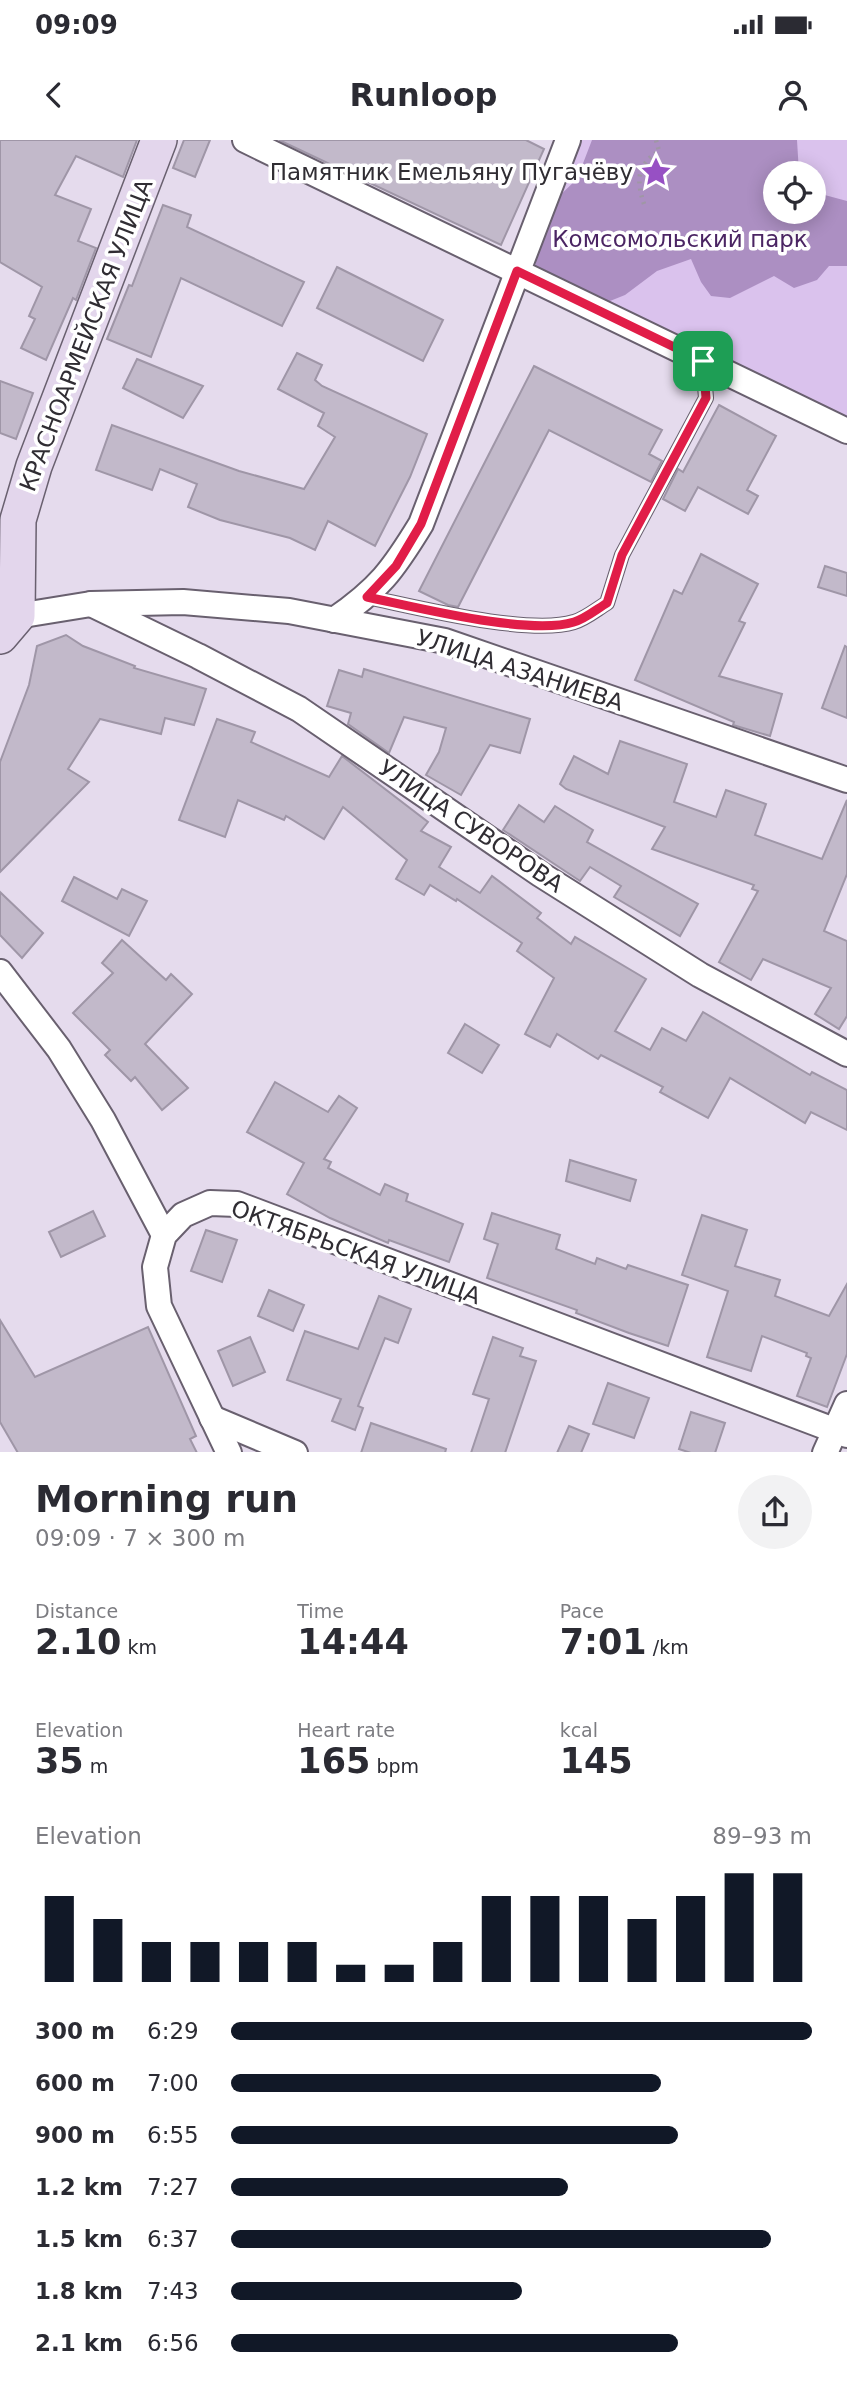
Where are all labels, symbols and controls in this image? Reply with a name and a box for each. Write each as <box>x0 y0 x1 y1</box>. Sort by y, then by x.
text: 09:09 <box>35 10 118 40</box>
icon: back <box>35 76 73 114</box>
text: Runloop <box>349 76 498 114</box>
icon: person <box>774 76 812 114</box>
place icon: Памятник Емельяну Пугачёву <box>639 155 673 189</box>
place label: Памятник Емельяну Пугачёву <box>270 159 633 185</box>
map controls <box>763 161 826 224</box>
button: locate <box>763 161 826 224</box>
street label: КРАСНОАРМЕЙСКАЯ УЛИЦА <box>13 175 158 495</box>
park label: Комсомольский парк <box>552 226 808 252</box>
pin <box>673 331 733 391</box>
icon: arrive <box>684 342 722 380</box>
street label: УЛИЦА АЗАНИЕВА <box>413 624 627 716</box>
street label: УЛИЦА СУВОРОВА <box>374 755 568 898</box>
street label: ОКТЯБРЬСКАЯ УЛИЦА <box>228 1195 484 1309</box>
button: share <box>738 1475 812 1549</box>
text: Morning run <box>35 1477 298 1521</box>
text: 09:09 · 7 × 300 m <box>35 1525 245 1551</box>
text: Distance <box>35 1600 118 1622</box>
text: Time <box>297 1600 344 1622</box>
text: Pace <box>560 1600 604 1622</box>
text: 2.10 <box>35 1622 121 1662</box>
text: 14:44 <box>297 1622 409 1662</box>
text: 7:01 <box>560 1622 647 1662</box>
text: km <box>121 1636 157 1658</box>
text: /km <box>647 1636 689 1658</box>
text: Elevation <box>35 1719 123 1741</box>
text: Heart rate <box>297 1719 395 1741</box>
text: kcal <box>560 1719 598 1741</box>
text: 35 <box>35 1741 84 1781</box>
text: 165 <box>297 1741 370 1781</box>
text: 145 <box>560 1741 633 1781</box>
text: m <box>84 1755 108 1777</box>
text: bpm <box>370 1755 419 1777</box>
text: Elevation <box>35 1823 142 1849</box>
text: 89–93 m <box>712 1823 812 1849</box>
text: 300 m <box>35 2018 115 2044</box>
text: 6:29 <box>147 2018 199 2044</box>
text: 600 m <box>35 2070 115 2096</box>
text: 7:00 <box>147 2070 199 2096</box>
text: 900 m <box>35 2122 115 2148</box>
text: 6:55 <box>147 2122 199 2148</box>
text: 1.2 km <box>35 2174 123 2200</box>
text: 7:27 <box>147 2174 199 2200</box>
text: 1.5 km <box>35 2226 123 2252</box>
text: 6:37 <box>147 2226 199 2252</box>
text: 1.8 km <box>35 2278 123 2304</box>
text: 7:43 <box>147 2278 199 2304</box>
text: 2.1 km <box>35 2330 123 2356</box>
text: 6:56 <box>147 2330 199 2356</box>

